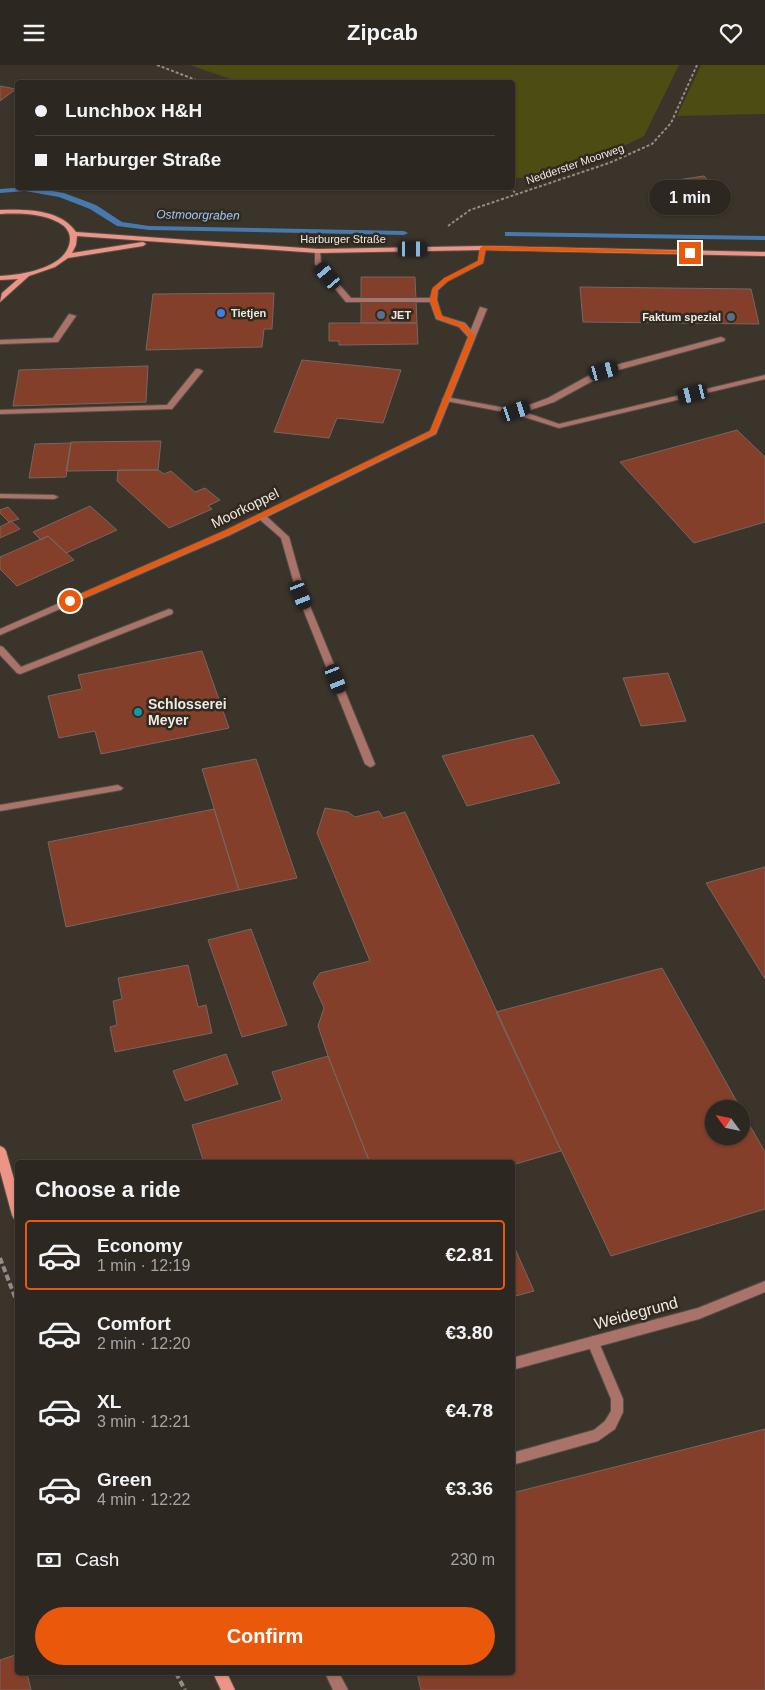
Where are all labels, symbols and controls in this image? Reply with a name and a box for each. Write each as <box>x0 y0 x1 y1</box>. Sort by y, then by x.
icon: menu <box>20 19 48 47</box>
icon: heart <box>717 19 745 47</box>
text: Zipcab <box>347 20 418 45</box>
text: Lunchbox H&H <box>65 100 202 121</box>
street label: Nedderster Moorweg <box>524 142 626 186</box>
text: Harburger Straße <box>65 149 221 170</box>
callout: 1 min <box>649 181 731 215</box>
text: 1 min <box>669 189 711 206</box>
water label: Ostmoorgraben <box>156 207 240 223</box>
street label: Harburger Straße <box>300 233 386 245</box>
car <box>398 242 428 257</box>
route end <box>679 242 701 264</box>
car <box>312 260 343 292</box>
marker: Tietjen <box>215 307 227 319</box>
place label: Tietjen <box>231 307 267 319</box>
marker: JET <box>375 309 387 321</box>
place label: JET <box>391 309 411 321</box>
place label: Faktum spezial <box>642 311 721 323</box>
marker: Faktum spezial <box>725 311 737 323</box>
car <box>587 360 620 382</box>
car <box>676 383 709 405</box>
car <box>499 399 532 423</box>
street label: Moorkoppel <box>209 485 281 531</box>
car <box>288 578 313 612</box>
route start <box>59 590 81 612</box>
car <box>323 662 348 696</box>
place label: Schlosserei Meyer <box>148 696 227 728</box>
marker: Schlosserei Meyer <box>132 706 144 718</box>
north arrow <box>705 1100 750 1145</box>
map controls <box>705 1100 750 1145</box>
text: Choose a ride <box>35 1177 180 1202</box>
icon: car <box>37 1233 82 1278</box>
text: Economy <box>97 1235 183 1256</box>
text: €2.81 <box>445 1244 493 1265</box>
text: 1 min · 12:19 <box>97 1257 190 1274</box>
street label: Weidegrund <box>592 1294 680 1332</box>
icon: car <box>37 1311 82 1356</box>
text: Comfort <box>97 1313 171 1334</box>
text: €3.80 <box>445 1322 493 1343</box>
text: 2 min · 12:20 <box>97 1335 190 1352</box>
icon: car <box>37 1389 82 1434</box>
text: XL <box>97 1391 121 1412</box>
text: €4.78 <box>445 1400 493 1421</box>
text: 3 min · 12:21 <box>97 1413 190 1430</box>
icon: car <box>37 1467 82 1512</box>
text: Green <box>97 1469 152 1490</box>
text: €3.36 <box>445 1478 493 1499</box>
text: 4 min · 12:22 <box>97 1491 190 1508</box>
icon: cash <box>35 1546 63 1574</box>
text: Cash <box>75 1549 119 1570</box>
text: 230 m <box>451 1551 495 1568</box>
button: Confirm <box>35 1607 495 1665</box>

